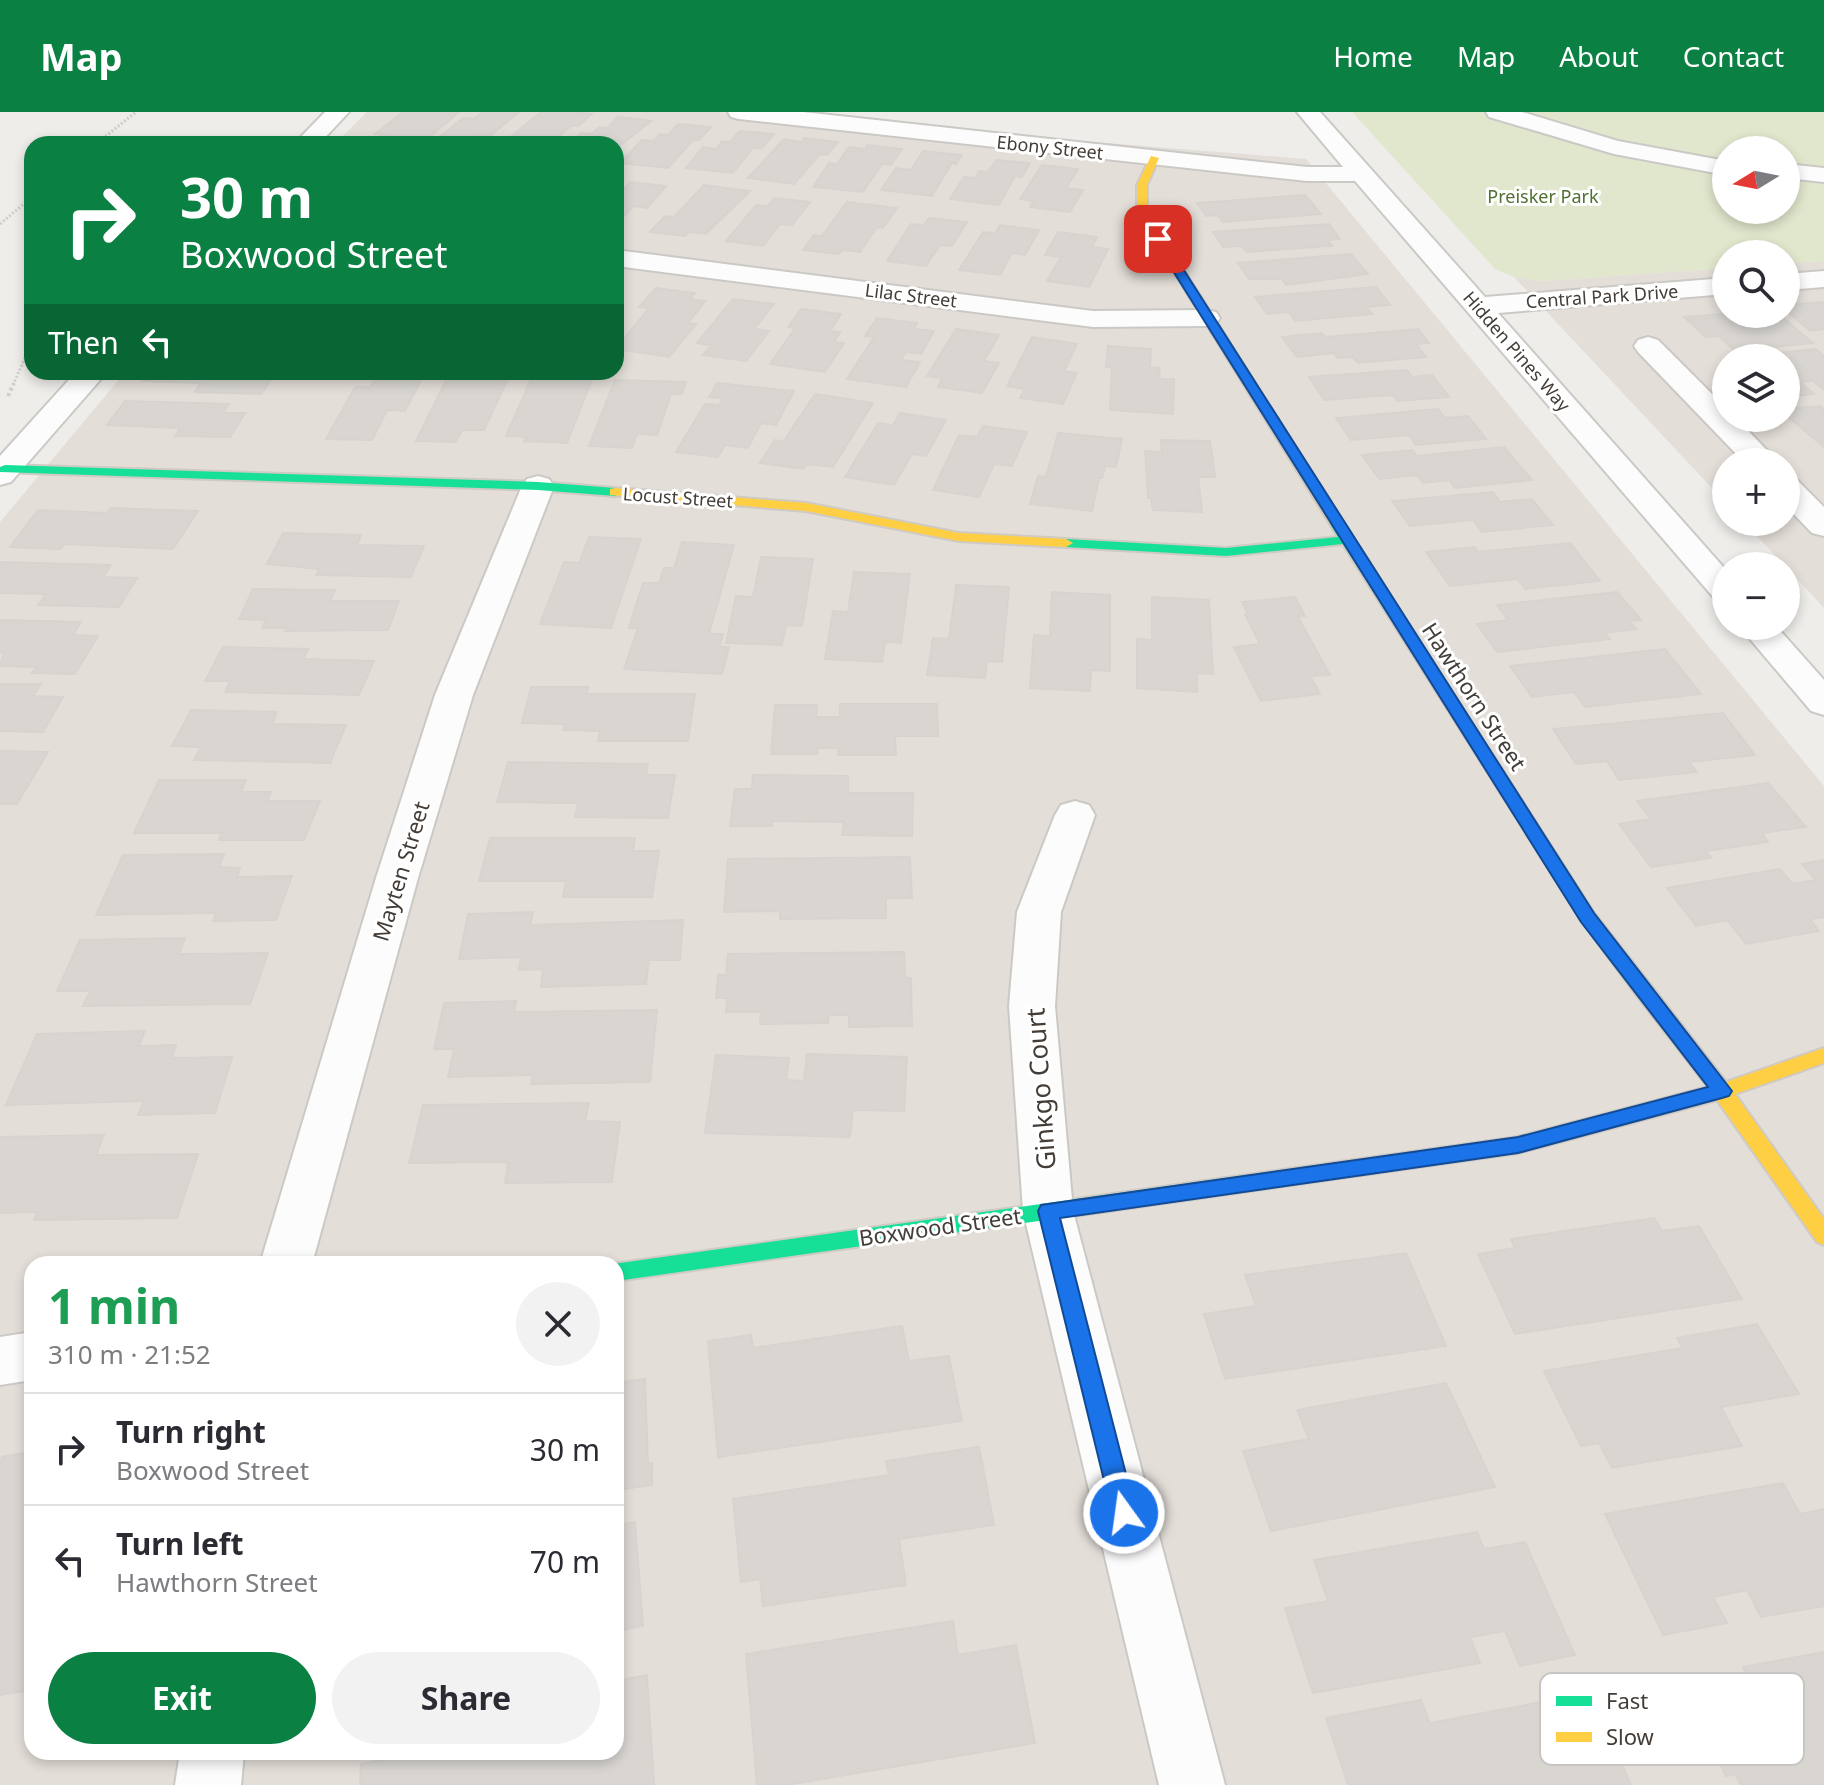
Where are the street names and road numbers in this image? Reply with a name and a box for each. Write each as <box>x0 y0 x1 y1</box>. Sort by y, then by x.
street label: Ebony Street <box>995 129 1105 165</box>
street label: Lilac Street <box>864 277 959 313</box>
street label: Central Park Drive <box>1525 279 1679 313</box>
street label: Hidden Pines Way <box>1458 286 1576 417</box>
street label: Locust Street <box>622 481 734 513</box>
street label: Hawthorn Street <box>1416 616 1534 776</box>
street label: Mayten Street <box>365 797 436 945</box>
street label: Ginkgo Court <box>1016 1007 1064 1171</box>
street label: Boxwood Street <box>857 1200 1023 1252</box>

